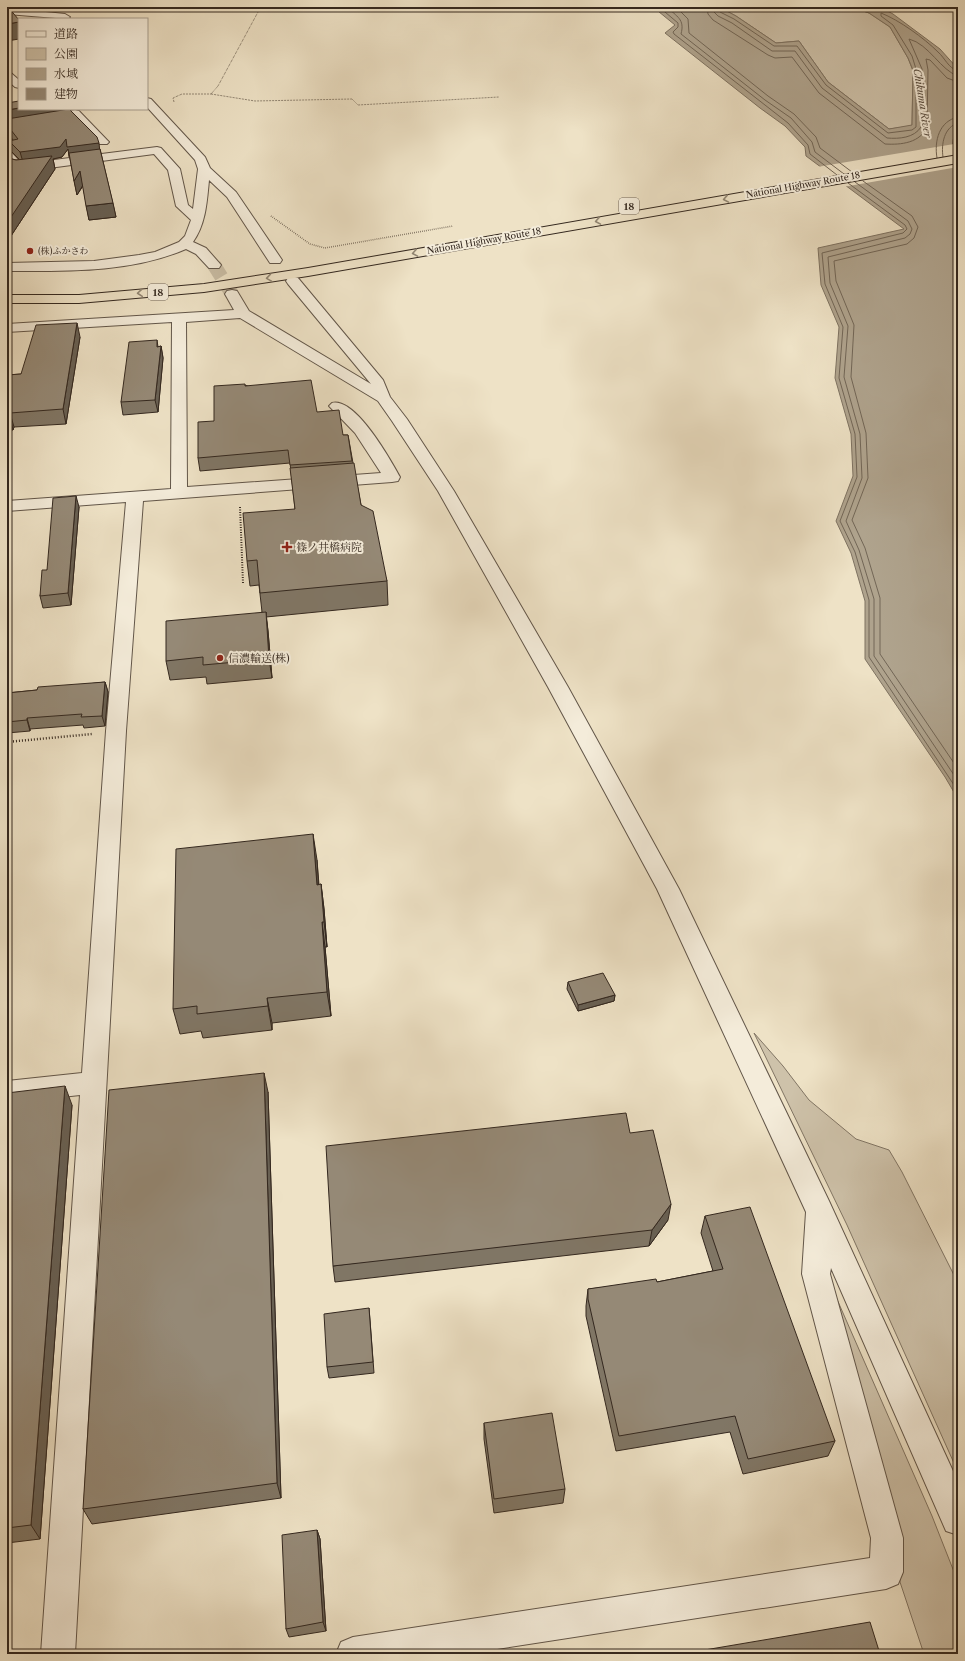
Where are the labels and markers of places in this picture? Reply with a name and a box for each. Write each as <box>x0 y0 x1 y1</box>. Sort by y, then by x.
place label: (株)ふかさわ <box>38 245 88 256</box>
marker: (株)ふかさわ <box>25 246 35 256</box>
place label: 篠ノ井橋病院 <box>296 540 362 554</box>
marker: 篠ノ井橋病院 <box>281 541 293 553</box>
place label: 信濃輸送(株) <box>228 651 290 665</box>
marker: 信濃輸送(株) <box>215 653 225 663</box>

